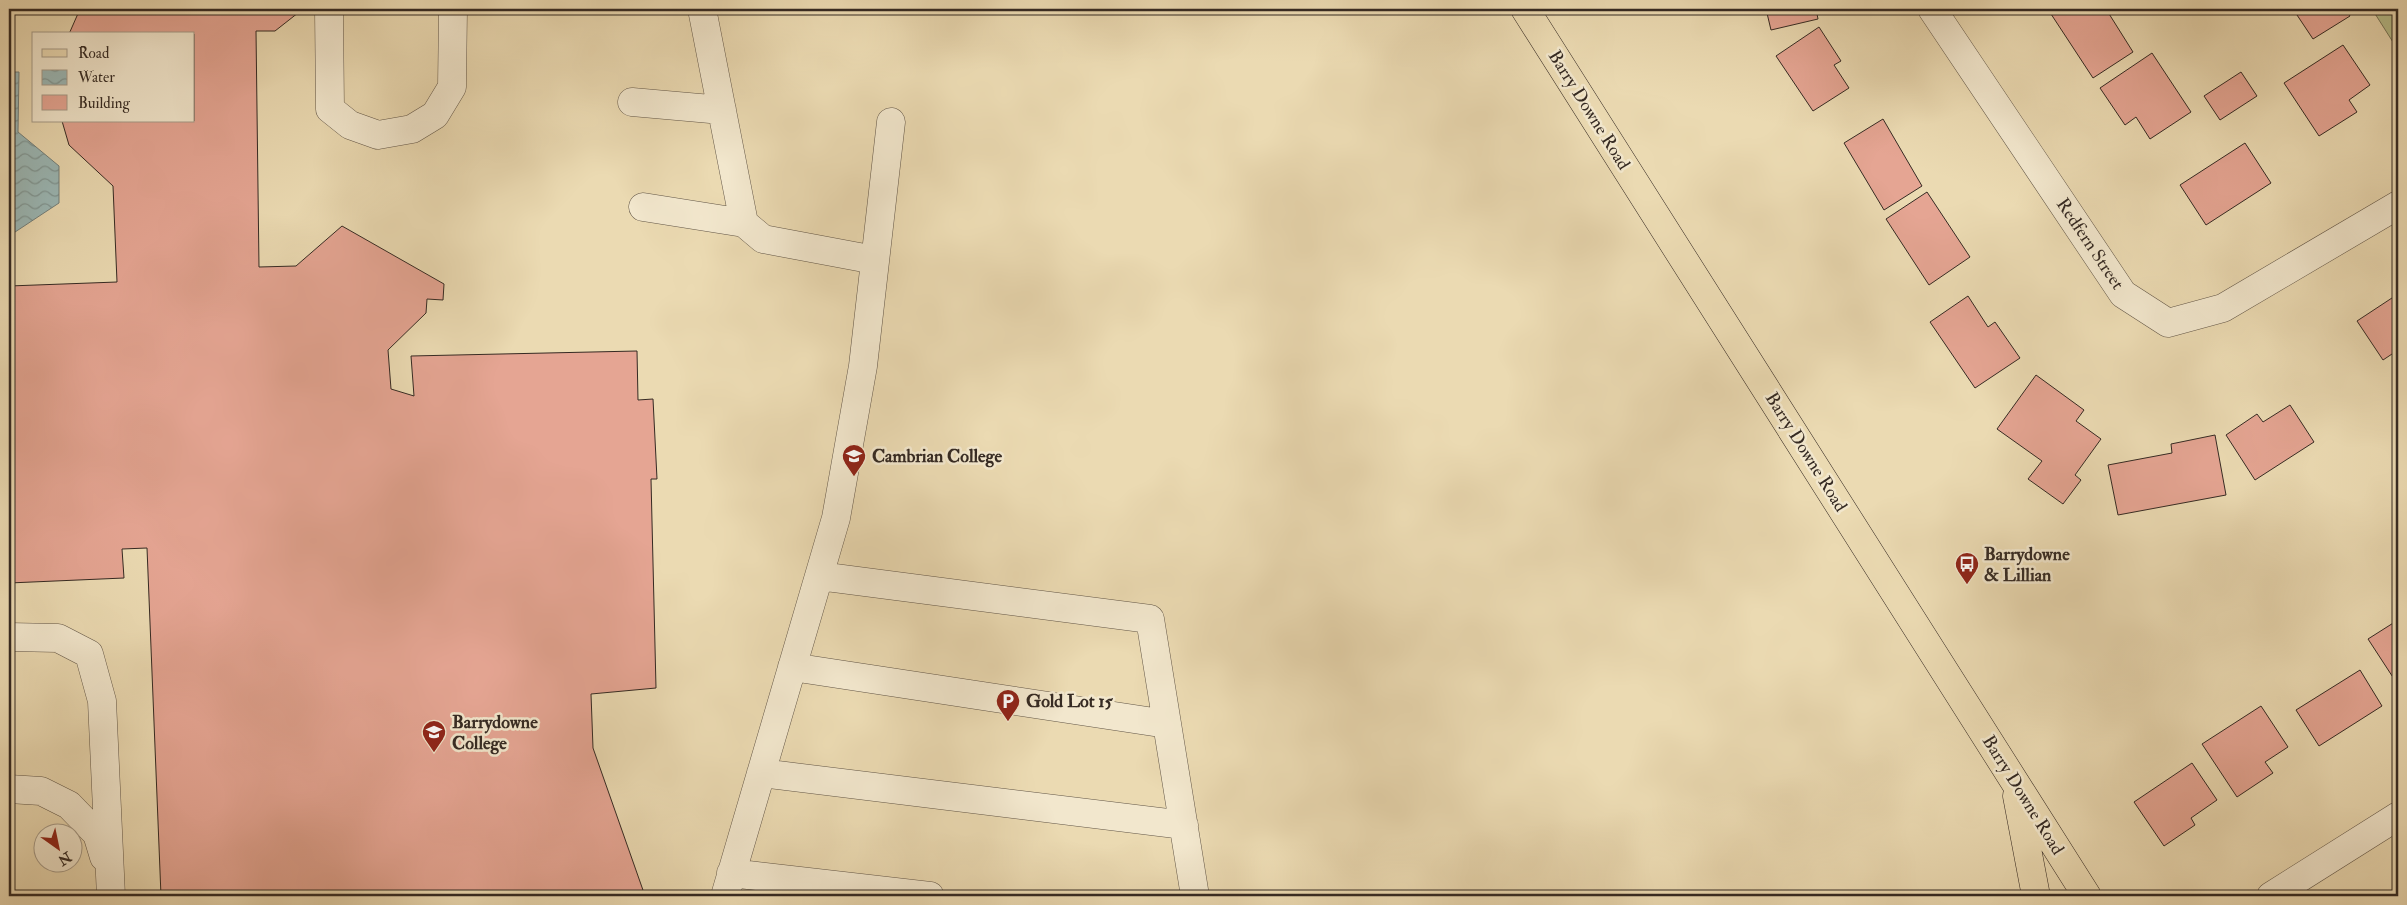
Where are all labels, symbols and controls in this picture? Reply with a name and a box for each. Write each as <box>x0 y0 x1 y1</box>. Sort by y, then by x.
legend <box>32 32 195 122</box>
text: Road <box>78 44 110 63</box>
street label: Barry Downe Road <box>1543 46 1635 174</box>
text: Water <box>77 68 115 87</box>
text: Building <box>78 94 130 113</box>
street label: Redfern Street <box>2051 194 2129 294</box>
street label: Barry Downe Road <box>1760 388 1852 516</box>
school or university icon: Cambrian College <box>841 443 867 477</box>
place label: Cambrian College <box>872 445 1002 468</box>
place label: Barrydowne & Lillian <box>1984 543 2070 587</box>
bus stop icon: Barrydowne & Lillian <box>1954 551 1980 585</box>
parking icon: Gold Lot 15 <box>995 688 1021 722</box>
place label: Gold Lot 15 <box>1026 690 1114 713</box>
place label: Barrydowne College <box>452 711 538 755</box>
school or university icon: Barrydowne College <box>421 719 447 753</box>
street label: Barry Downe Road <box>1977 731 2069 859</box>
north arrow <box>32 822 82 872</box>
text: N <box>55 847 76 869</box>

